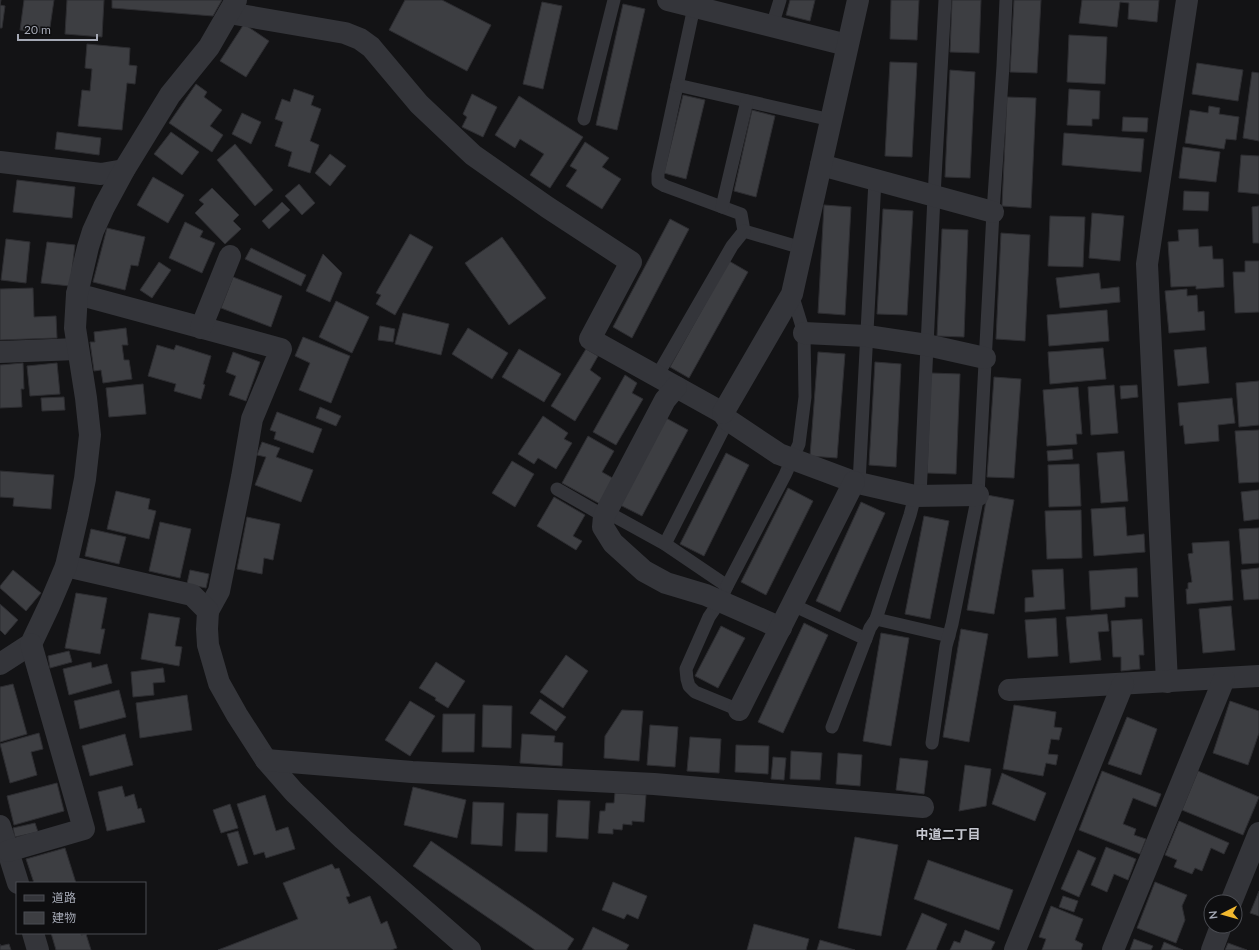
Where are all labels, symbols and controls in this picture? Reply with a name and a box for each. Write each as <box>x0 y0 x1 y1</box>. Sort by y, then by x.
scale bar <box>18 16 97 42</box>
text: 20 m <box>24 22 51 37</box>
district label: 中道二丁目 <box>915 826 981 842</box>
legend <box>16 882 146 934</box>
text: 道路 <box>52 890 76 905</box>
north arrow <box>1203 894 1243 934</box>
text: 建物 <box>52 910 76 925</box>
text: N <box>1206 910 1219 920</box>

